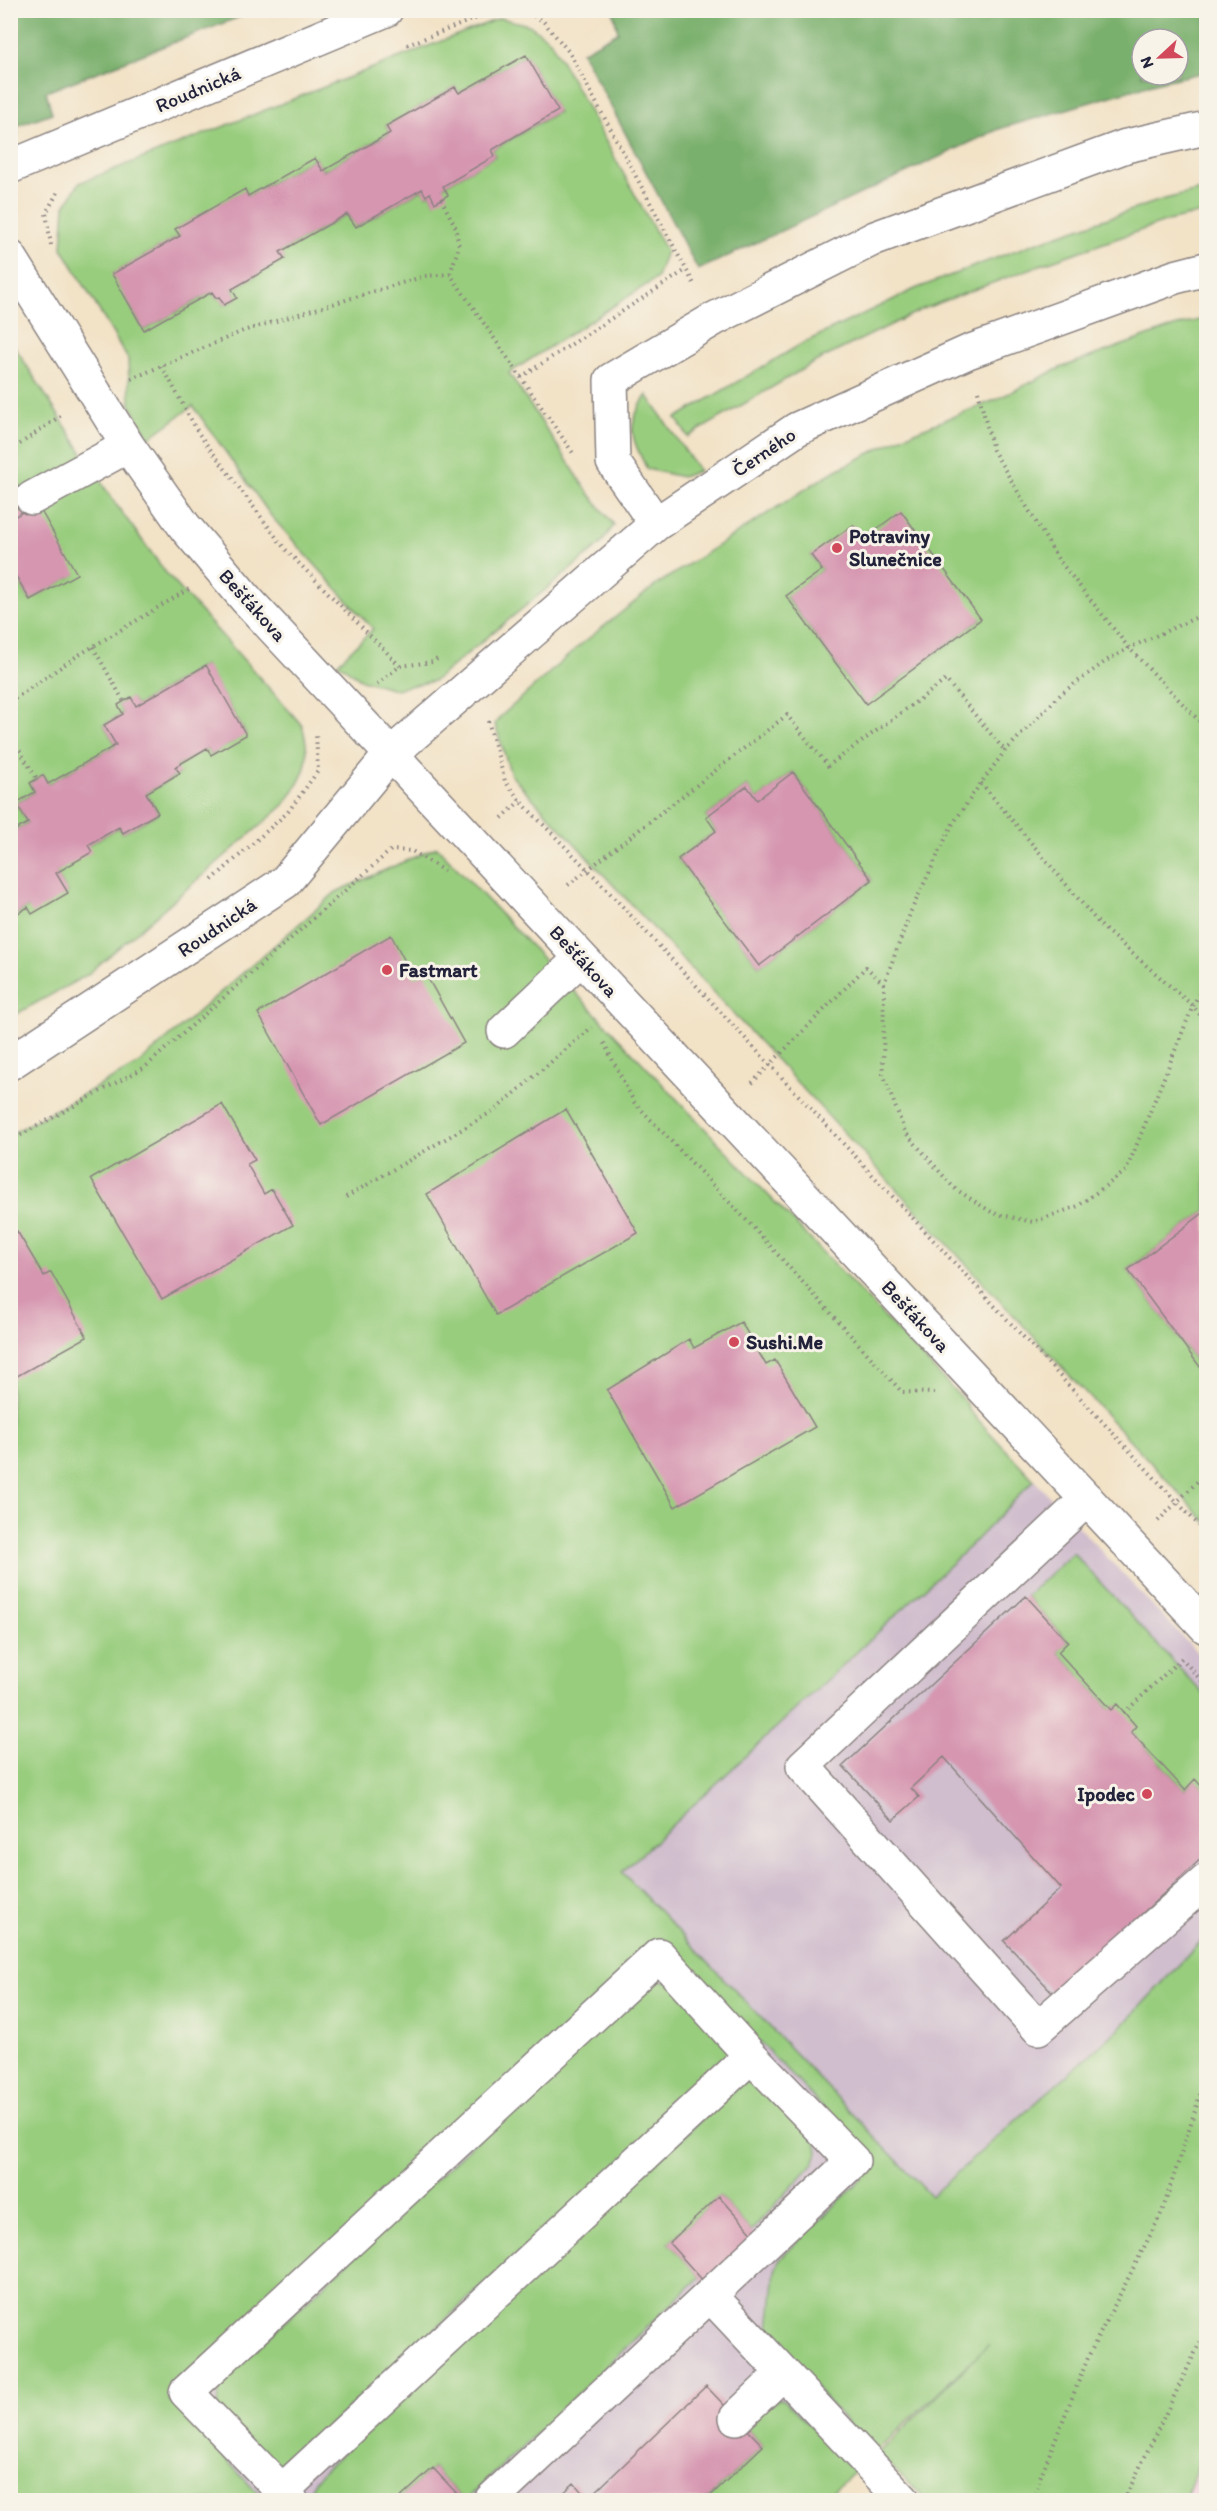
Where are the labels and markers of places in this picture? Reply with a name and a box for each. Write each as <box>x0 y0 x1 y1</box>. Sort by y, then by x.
place label: Potraviny Slunečnice <box>849 524 942 571</box>
marker: Potraviny Slunečnice <box>830 541 844 555</box>
place label: Fastmart <box>399 958 478 982</box>
marker: Fastmart <box>380 963 394 977</box>
place label: Sushi.Me <box>746 1330 824 1354</box>
marker: Sushi.Me <box>727 1335 741 1349</box>
place label: Ipodec <box>1077 1782 1136 1807</box>
marker: Ipodec <box>1140 1787 1154 1801</box>

